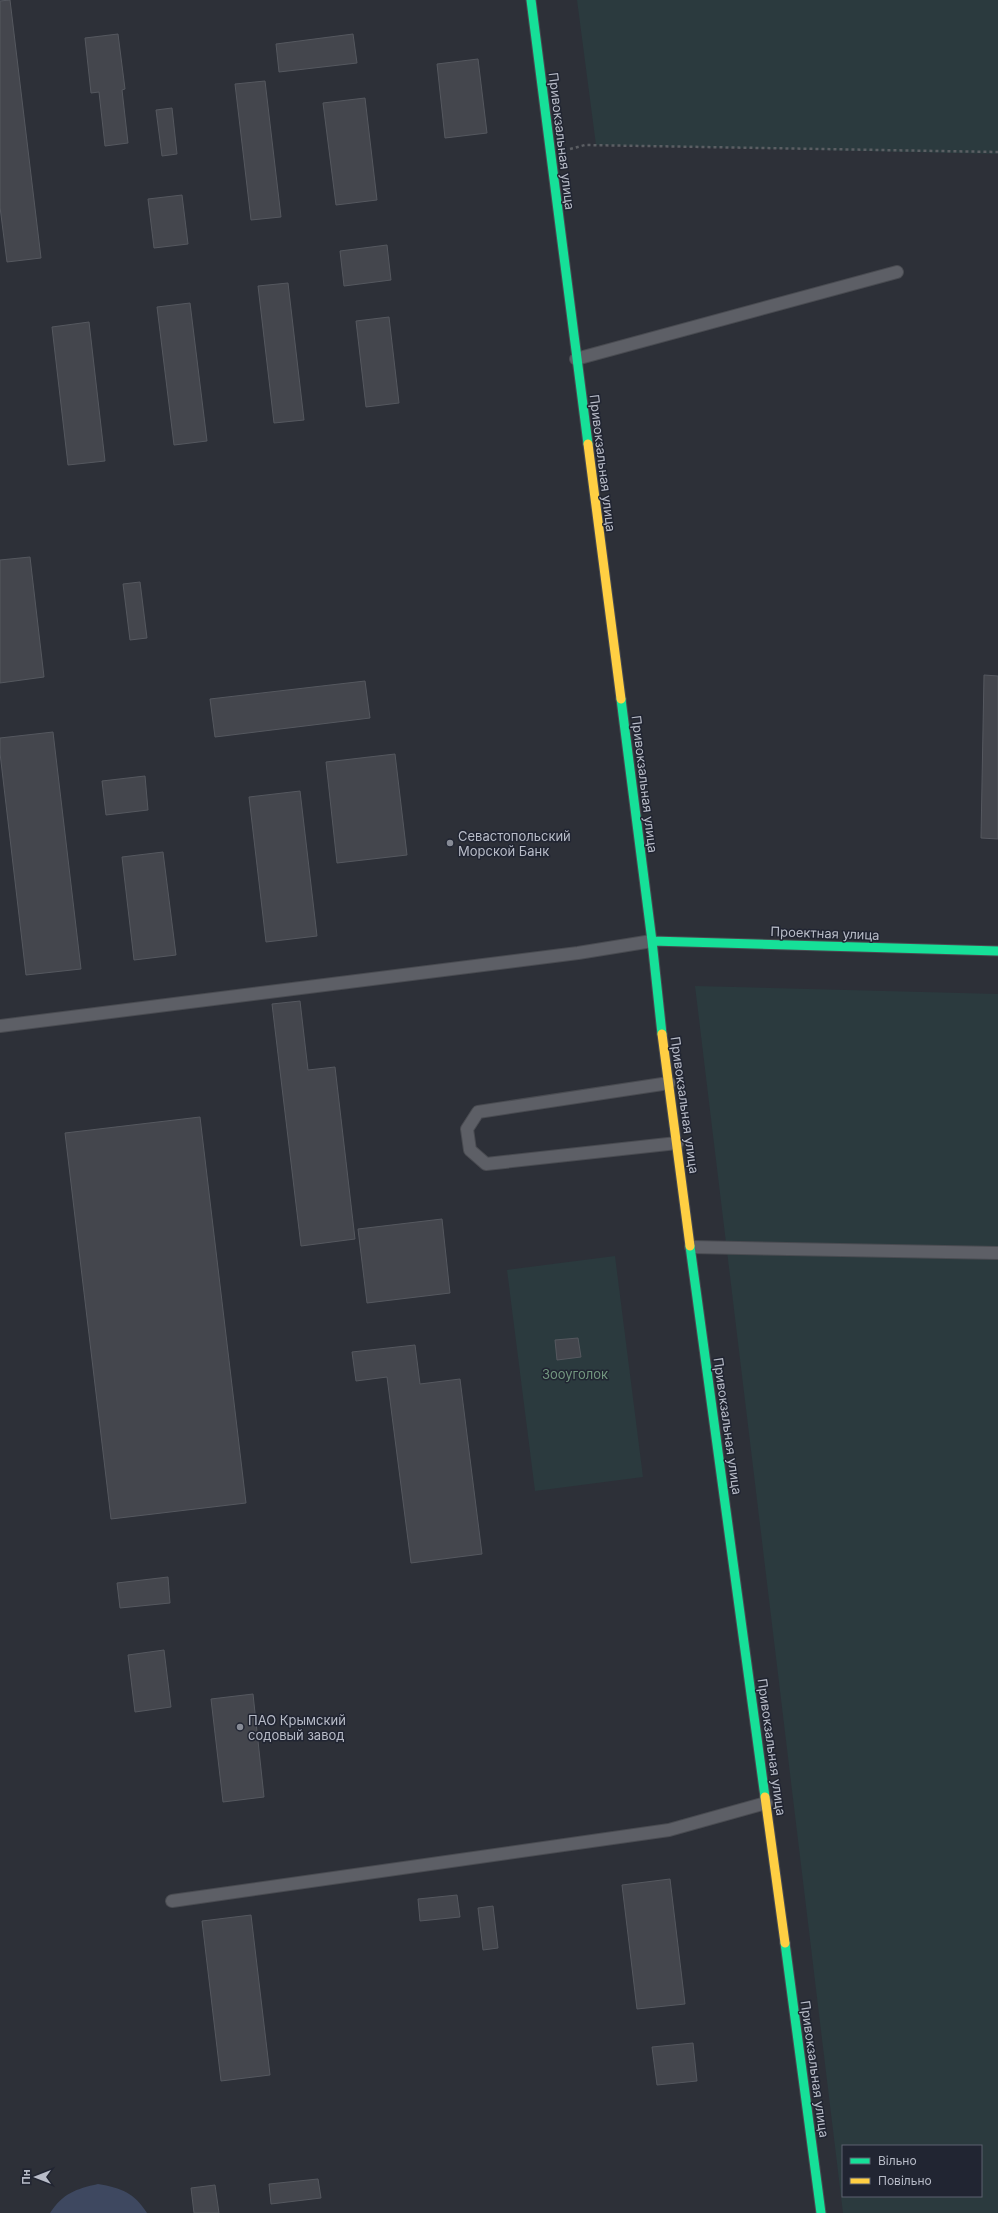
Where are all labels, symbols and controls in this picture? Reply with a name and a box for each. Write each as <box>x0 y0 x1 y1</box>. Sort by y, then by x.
street label: Привокзальная улица <box>546 71 578 211</box>
street label: Привокзальная улица <box>587 393 619 533</box>
street label: Привокзальная улица <box>629 714 661 854</box>
place label: Севастопольский Морской Банк <box>458 828 571 859</box>
marker: Севастопольский Морской Банк <box>445 838 455 848</box>
street label: Проектная улица <box>770 923 880 943</box>
street label: Привокзальная улица <box>667 1035 703 1175</box>
street label: Привокзальная улица <box>710 1356 746 1496</box>
park label: Зооуголок <box>542 1366 608 1382</box>
street label: Привокзальная улица <box>754 1677 790 1817</box>
place label: ПАО Крымский содовый завод <box>248 1712 346 1743</box>
marker: ПАО Крымский содовый завод <box>235 1722 245 1732</box>
street label: Привокзальная улица <box>797 1999 833 2139</box>
legend <box>842 2145 982 2197</box>
text: Вільно <box>878 2153 917 2168</box>
north arrow <box>16 2157 56 2197</box>
text: Пн <box>19 2169 33 2185</box>
text: Повільно <box>878 2173 932 2188</box>

